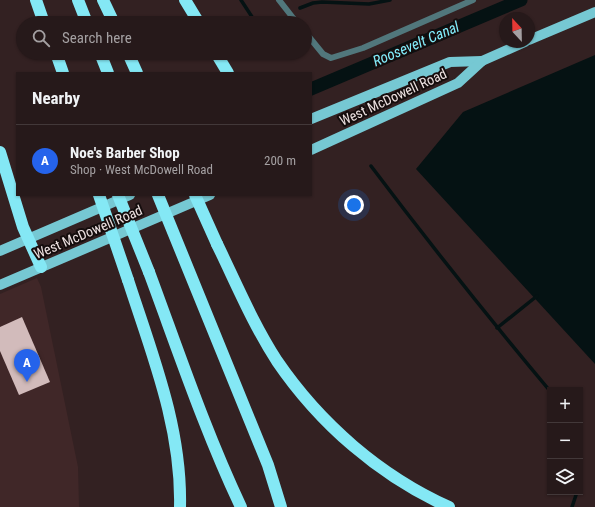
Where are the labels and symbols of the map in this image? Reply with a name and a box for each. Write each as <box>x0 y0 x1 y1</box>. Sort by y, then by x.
north arrow <box>499 12 535 48</box>
water label: Roosevelt Canal <box>370 17 463 70</box>
street label: West McDowell Road <box>337 65 449 129</box>
your location <box>344 195 364 215</box>
street label: West McDowell Road <box>31 202 145 262</box>
pin: A <box>14 349 40 382</box>

